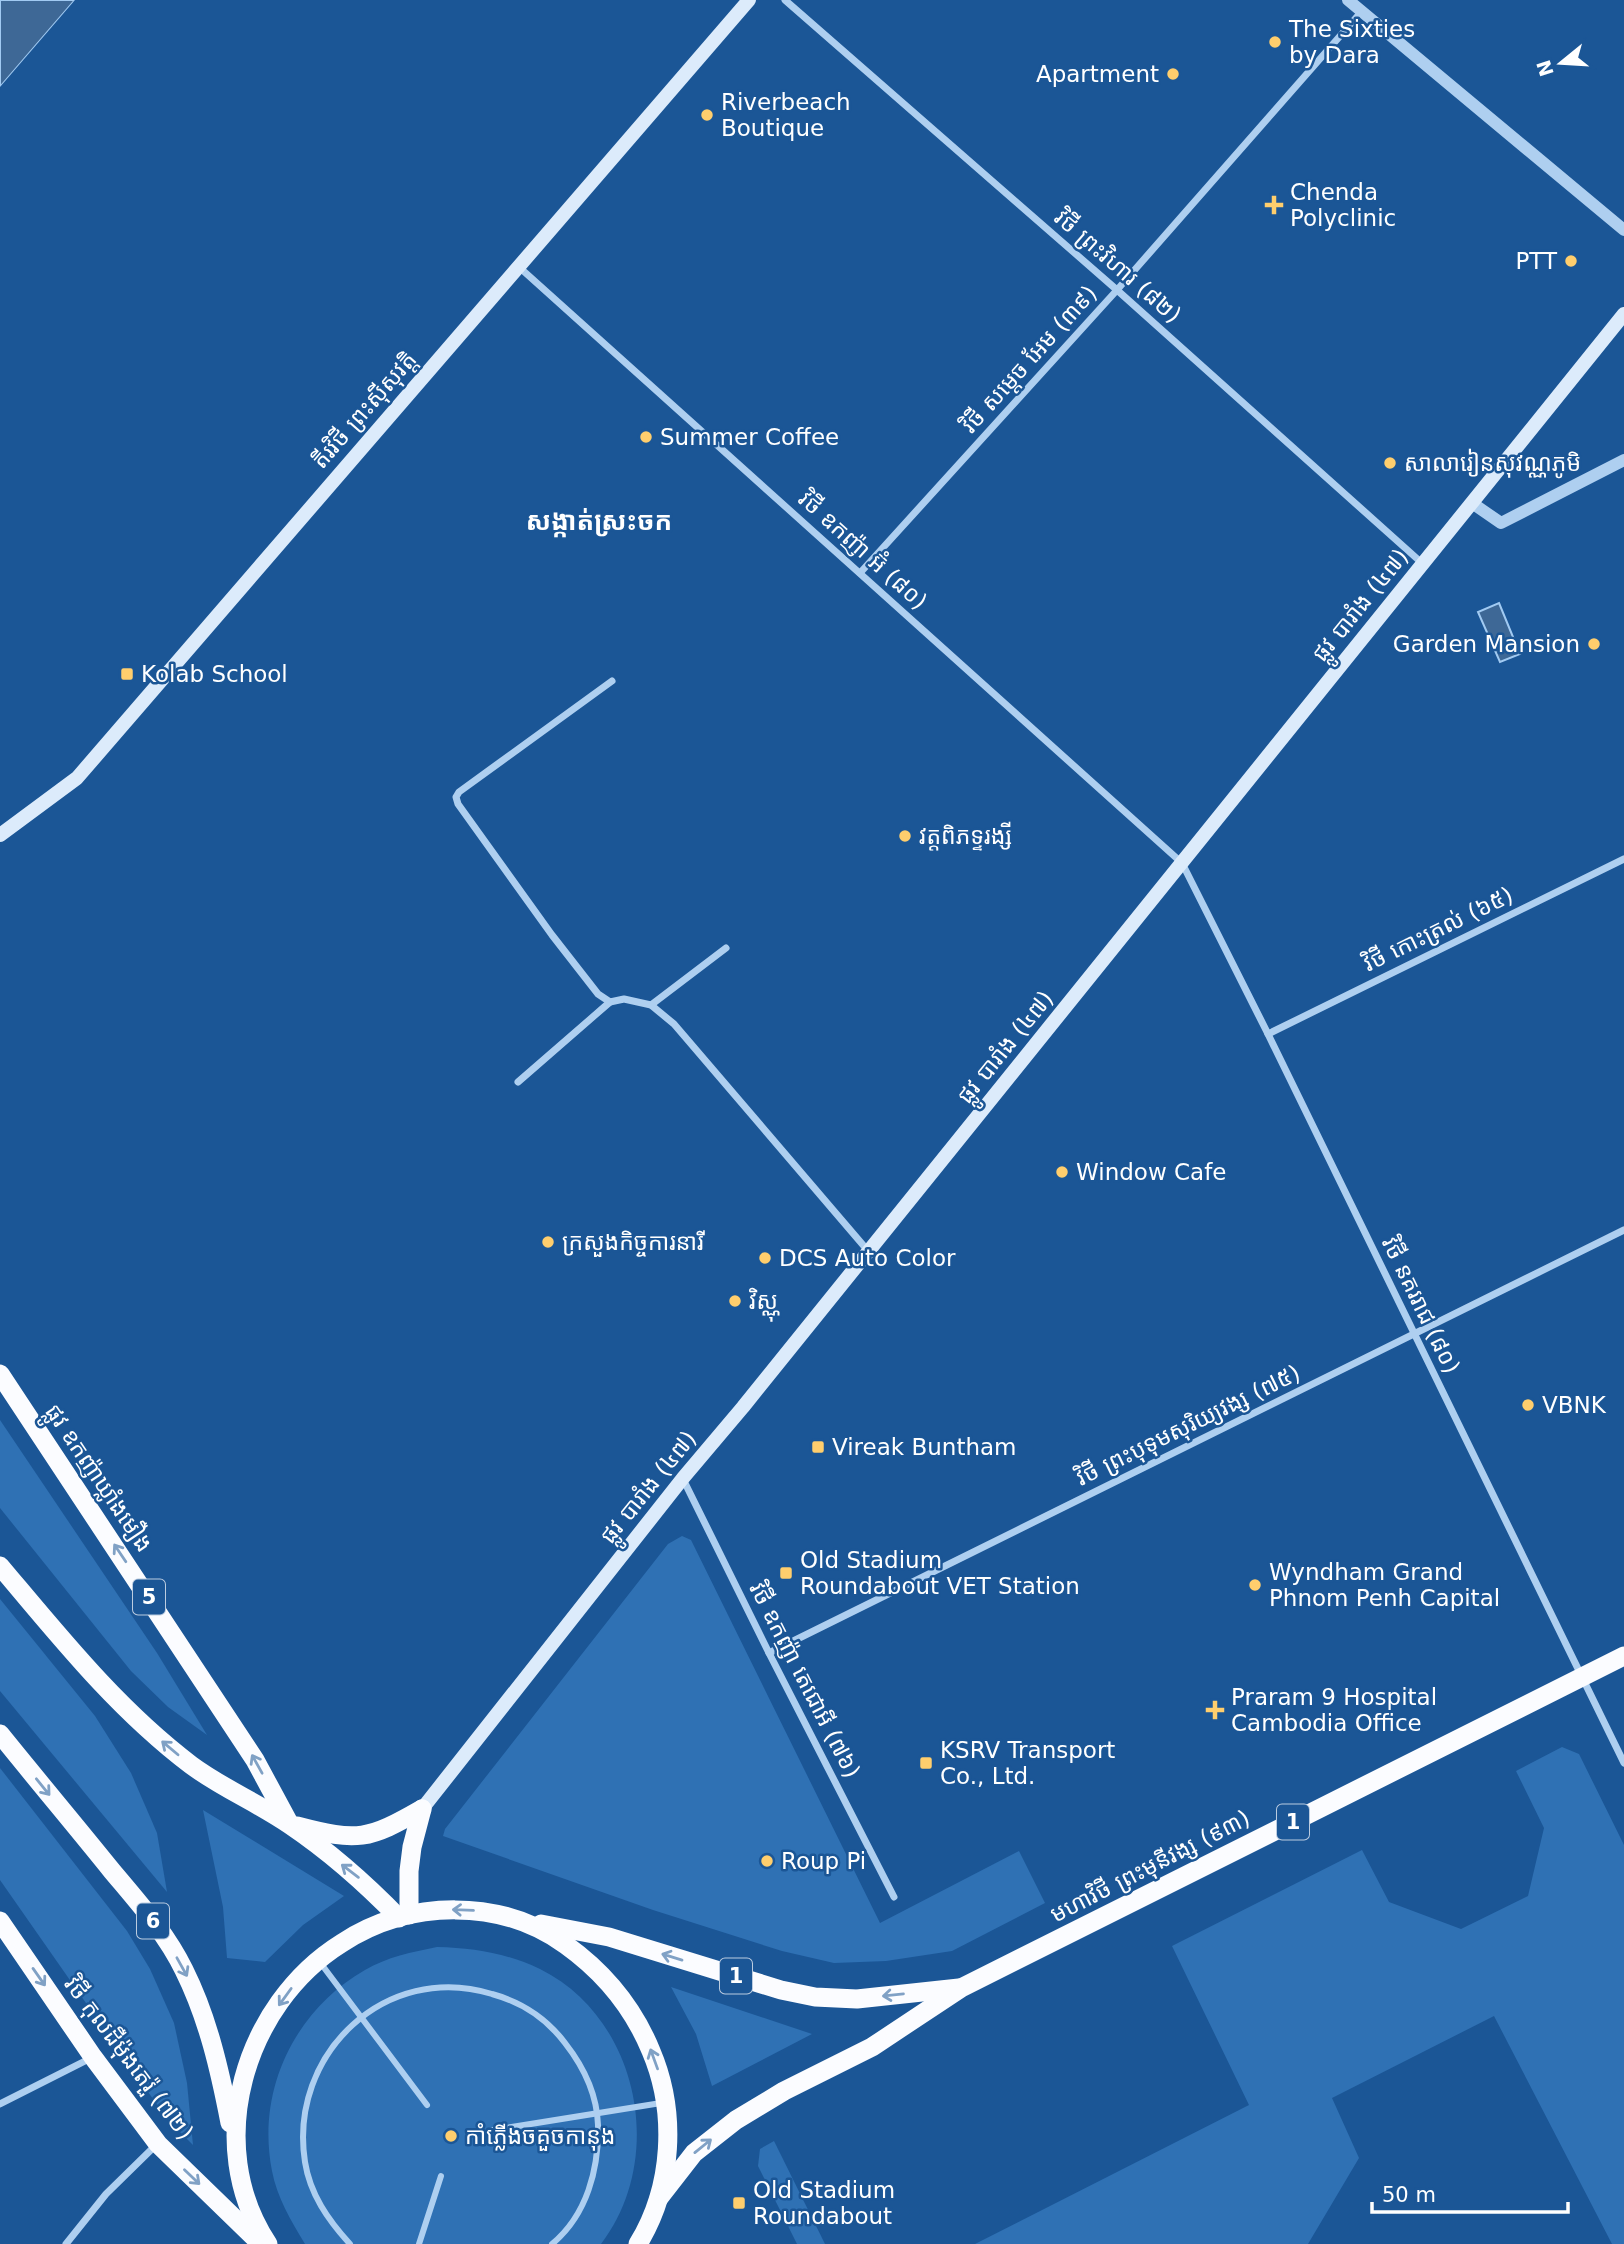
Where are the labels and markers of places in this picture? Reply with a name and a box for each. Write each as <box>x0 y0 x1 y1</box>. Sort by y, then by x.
place label: The Sixties by Dara <box>1288 16 1415 68</box>
marker: The Sixties by Dara <box>1267 34 1283 50</box>
place label: Apartment <box>1036 61 1159 87</box>
marker: Apartment <box>1165 66 1181 82</box>
place label: Riverbeach Boutique <box>721 89 851 141</box>
marker: Riverbeach Boutique <box>699 107 715 123</box>
place label: Chenda Polyclinic <box>1290 179 1396 231</box>
marker: Chenda Polyclinic <box>1264 195 1284 215</box>
place label: PTT <box>1515 248 1558 274</box>
marker: PTT <box>1563 253 1579 269</box>
place label: Summer Coffee <box>660 424 839 450</box>
marker: Summer Coffee <box>638 429 654 445</box>
place label: សាលារៀនសុវណ្ណភូមិ <box>1404 448 1581 479</box>
marker: សាលារៀនសុវណ្ណភូមិ <box>1382 455 1398 471</box>
place label: Garden Mansion <box>1393 631 1580 657</box>
marker: Garden Mansion <box>1586 636 1602 652</box>
place label: Kolab School <box>141 661 288 687</box>
marker: Kolab School <box>119 666 135 682</box>
place label: វត្តពិភទ្ទរង្សី <box>919 821 1012 851</box>
marker: វត្តពិភទ្ទរង្សី <box>897 828 913 844</box>
place label: Window Cafe <box>1076 1159 1226 1185</box>
marker: Window Cafe <box>1054 1164 1070 1180</box>
place label: ក្រសួងកិច្ចការនារី <box>562 1229 705 1257</box>
marker: ក្រសួងកិច្ចការនារី <box>540 1234 556 1250</box>
place label: DCS Auto Color <box>779 1245 956 1271</box>
marker: DCS Auto Color <box>757 1250 773 1266</box>
place label: វិស្ណុ <box>749 1287 780 1322</box>
marker: វិស្ណុ <box>727 1293 743 1309</box>
place label: VBNK <box>1542 1392 1607 1418</box>
marker: VBNK <box>1520 1397 1536 1413</box>
place label: Vireak Buntham <box>832 1434 1016 1460</box>
marker: Vireak Buntham <box>810 1439 826 1455</box>
place label: Old Stadium Roundabout VET Station <box>800 1547 1080 1599</box>
place label: Wyndham Grand Phnom Penh Capital <box>1269 1559 1500 1611</box>
marker: Old Stadium Roundabout VET Station <box>778 1565 794 1581</box>
marker: Wyndham Grand Phnom Penh Capital <box>1247 1577 1263 1593</box>
place label: Praram 9 Hospital Cambodia Office <box>1231 1684 1437 1736</box>
marker: Praram 9 Hospital Cambodia Office <box>1205 1700 1225 1720</box>
place label: KSRV Transport Co., Ltd. <box>940 1737 1115 1789</box>
marker: KSRV Transport Co., Ltd. <box>918 1755 934 1771</box>
place label: Roup Pi <box>781 1848 866 1874</box>
marker: Roup Pi <box>759 1853 775 1869</box>
place label: កាំភ្លើងចគួចកានុង <box>465 2122 615 2151</box>
marker: កាំភ្លើងចគួចកានុង <box>443 2128 459 2144</box>
place label: Old Stadium Roundabout <box>753 2177 895 2229</box>
marker: Old Stadium Roundabout <box>731 2195 747 2211</box>

